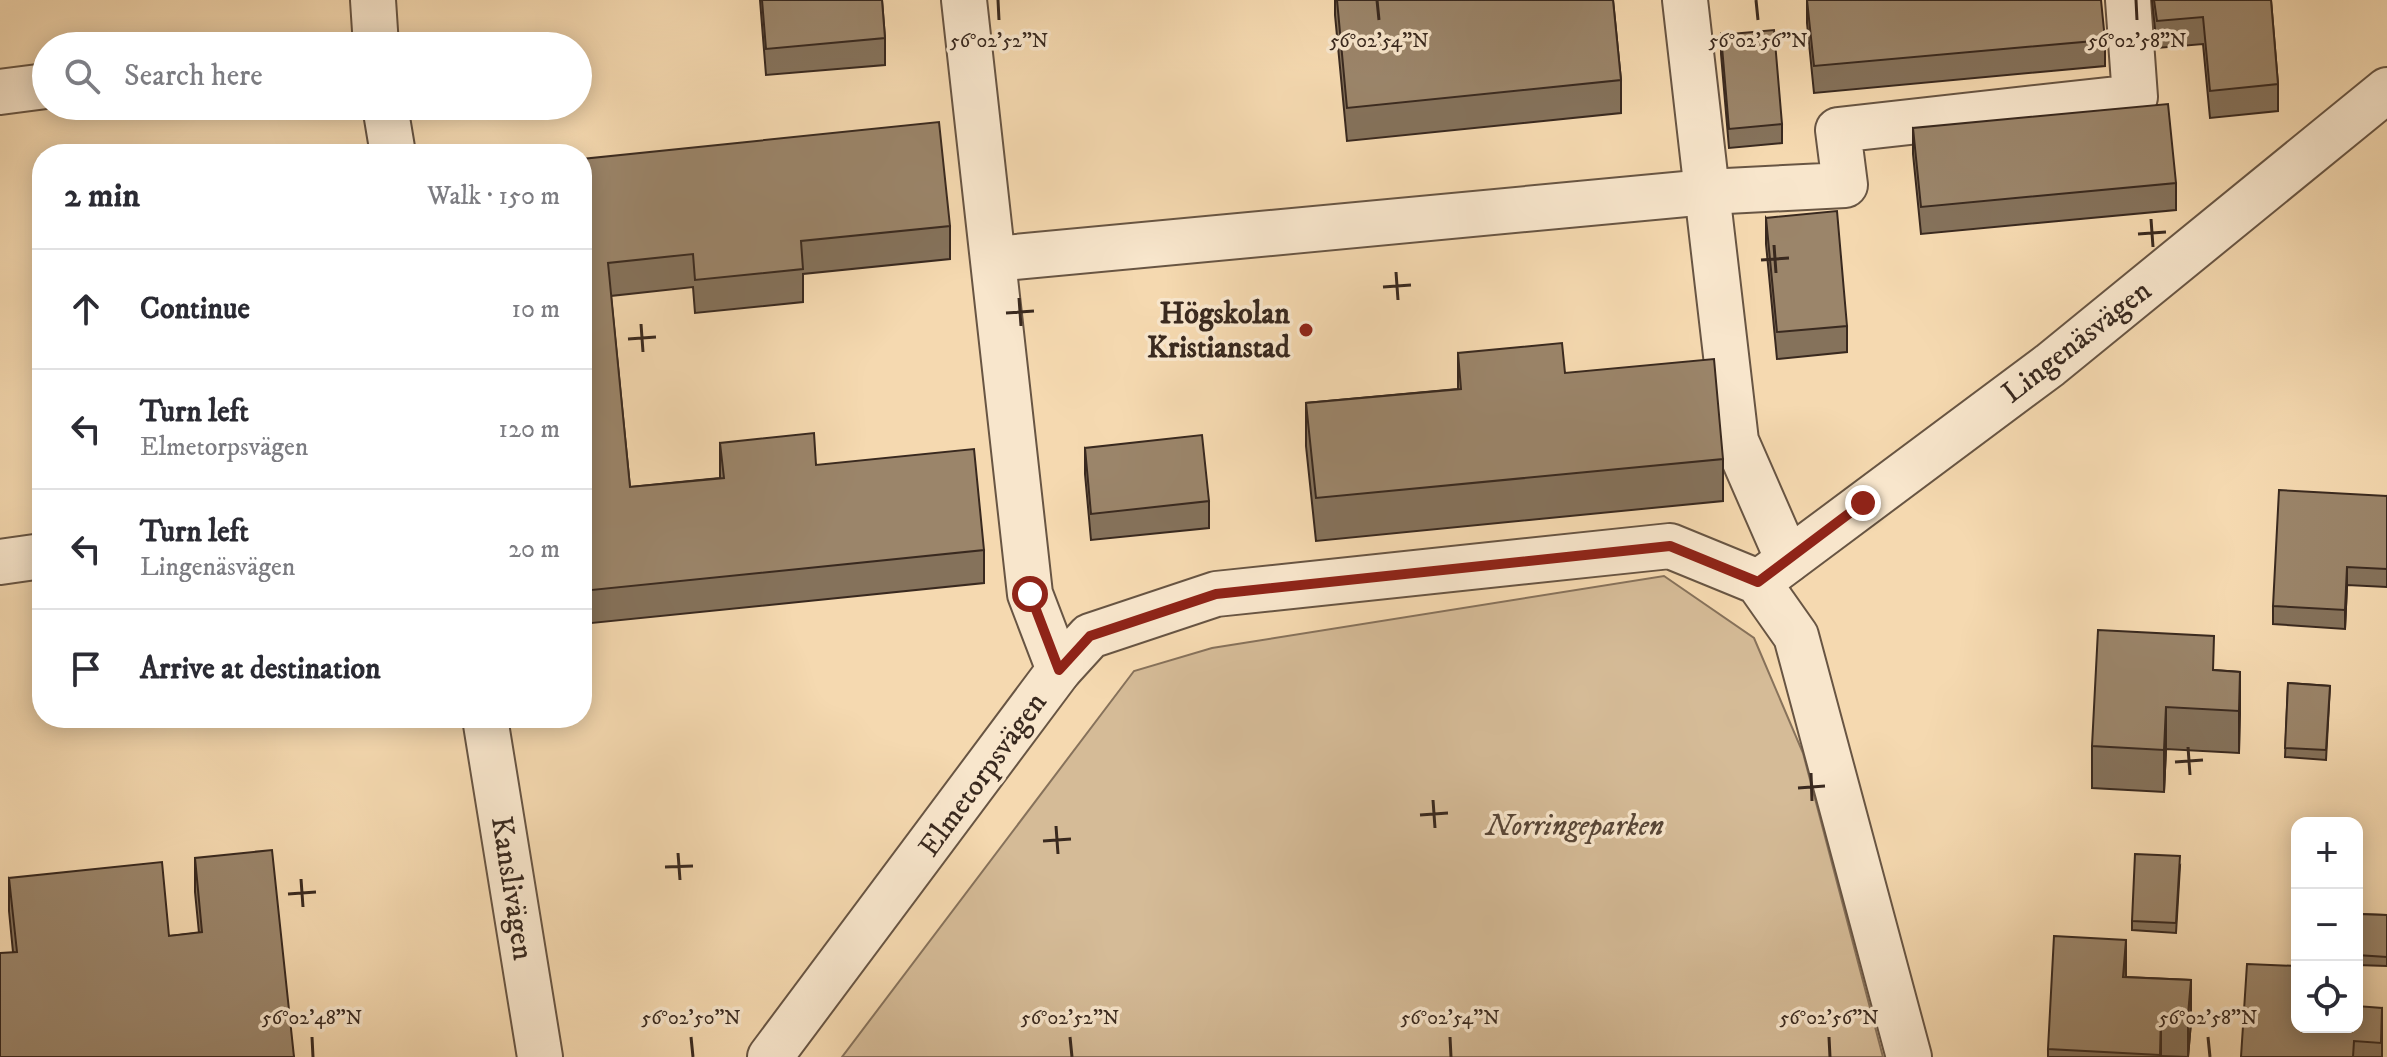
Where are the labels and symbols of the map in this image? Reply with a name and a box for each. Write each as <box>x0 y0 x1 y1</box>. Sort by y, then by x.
text: 56°02'52"N <box>950 29 1048 54</box>
text: 56°02'54"N <box>1329 29 1429 54</box>
text: 56°02'56"N <box>1708 29 1808 54</box>
text: 56°02'58"N <box>2088 29 2186 54</box>
street label: Lingenäsvägen <box>1995 272 2159 412</box>
place label: Högskolan Kristianstad <box>1147 296 1291 367</box>
marker: Högskolan Kristianstad <box>1297 321 1315 339</box>
route end <box>1845 485 1881 521</box>
route start <box>1012 576 1048 612</box>
street label: Elmetorpsvägen <box>911 685 1055 864</box>
park label: Norringeparken <box>1484 808 1664 845</box>
street label: Kanslivägen <box>482 814 541 963</box>
text: 56°02'48"N <box>262 1006 362 1031</box>
text: 56°02'50"N <box>641 1006 741 1031</box>
text: 56°02'52"N <box>1021 1006 1119 1031</box>
text: 56°02'54"N <box>1400 1006 1500 1031</box>
text: 56°02'56"N <box>1779 1006 1879 1031</box>
text: 56°02'58"N <box>2159 1006 2257 1031</box>

